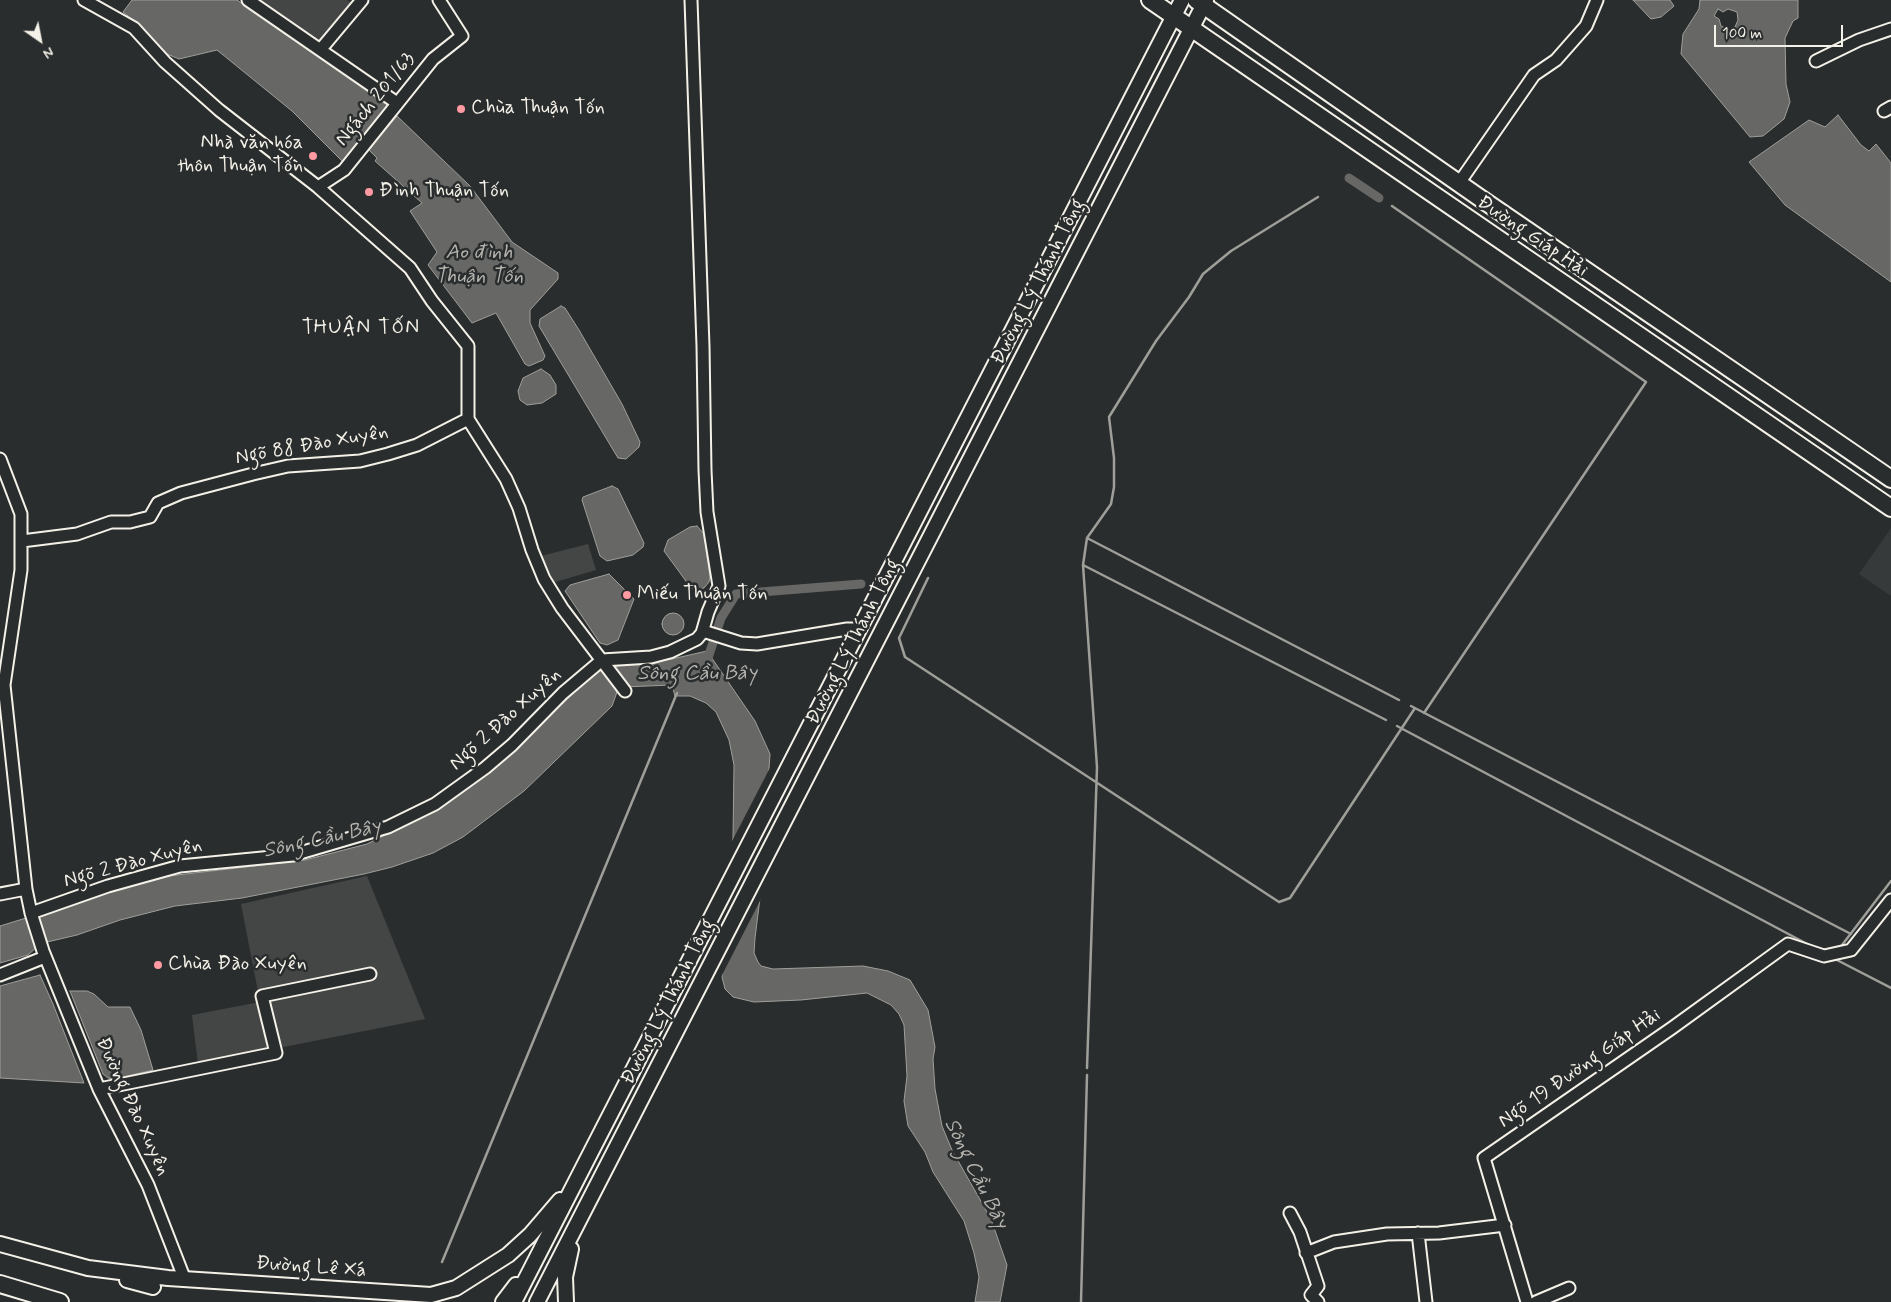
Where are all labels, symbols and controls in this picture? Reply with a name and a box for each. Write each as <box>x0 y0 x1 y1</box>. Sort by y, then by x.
north arrow <box>15 15 65 65</box>
scale bar <box>1716 15 1845 47</box>
text: 100 m <box>1722 24 1762 44</box>
text: N <box>39 42 57 63</box>
street label: Ngách 201/63 <box>331 48 421 152</box>
place label: Chùa Thuận Tốn <box>471 97 605 121</box>
marker: Chùa Thuận Tốn <box>455 103 467 115</box>
place label: Nhà văn hóa thôn Thuận Tốn <box>178 132 303 179</box>
marker: Nhà văn hóa thôn Thuận Tốn <box>307 150 319 162</box>
place label: Đình Thuận Tốn <box>379 180 509 204</box>
marker: Đình Thuận Tốn <box>363 186 375 198</box>
street label: Đường Giáp Hải <box>1472 191 1592 283</box>
street label: Đường Lý Thánh Tông <box>987 195 1091 369</box>
water label: Ao đình Thuận Tốn <box>435 241 523 291</box>
district label: THUẬN TỐN <box>302 316 420 342</box>
street label: Ngõ 88 Đào Xuyên <box>234 421 390 471</box>
street label: Đường Lý Thánh Tông <box>802 555 906 729</box>
place label: Miếu Thuận Tốn <box>637 583 768 607</box>
marker: Miếu Thuận Tốn <box>621 589 633 601</box>
water label: Sông Cầu Bây <box>637 662 757 688</box>
street label: Ngõ 2 Đào Xuyên <box>445 664 567 776</box>
water label: Sông Cầu Bây <box>261 815 383 865</box>
street label: Ngõ 2 Đào Xuyên <box>61 834 205 894</box>
street label: Đường Lý Thánh Tông <box>617 915 721 1089</box>
place label: Chùa Đào Xuyên <box>168 953 307 977</box>
marker: Chùa Đào Xuyên <box>152 959 164 971</box>
street label: Ngõ 19 Đường Giáp Hải <box>1494 1004 1666 1134</box>
street label: Đường Đào Xuyên <box>89 1034 175 1180</box>
water label: Sông Cầu Bây <box>938 1115 1012 1233</box>
street label: Đường Lê Xá <box>255 1252 367 1284</box>

